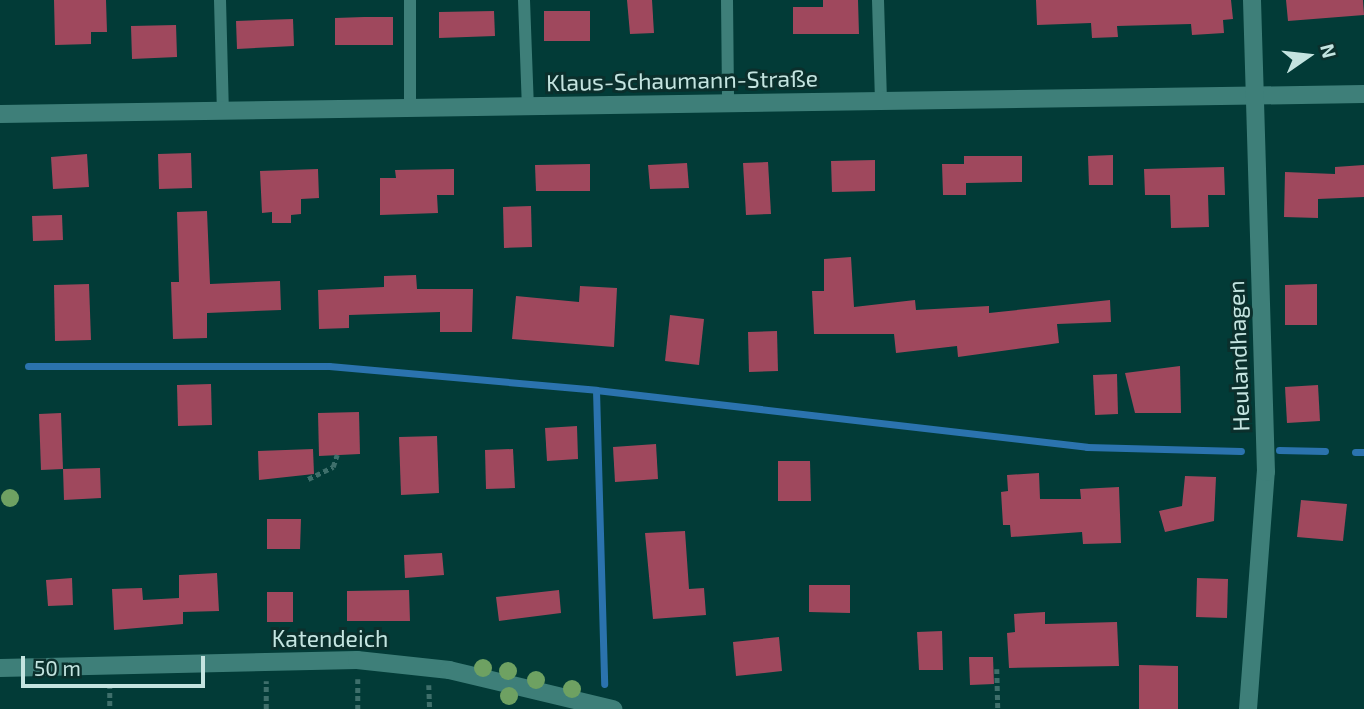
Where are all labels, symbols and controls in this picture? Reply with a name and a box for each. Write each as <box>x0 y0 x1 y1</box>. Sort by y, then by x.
north arrow <box>1273 21 1343 91</box>
text: N <box>1316 41 1342 60</box>
street label: Klaus-Schaumann-Straße <box>546 64 818 96</box>
street label: Heulandhagen <box>1222 280 1254 432</box>
street label: Katendeich <box>272 624 388 652</box>
scale bar <box>24 642 208 686</box>
text: 50 m <box>34 655 81 680</box>

